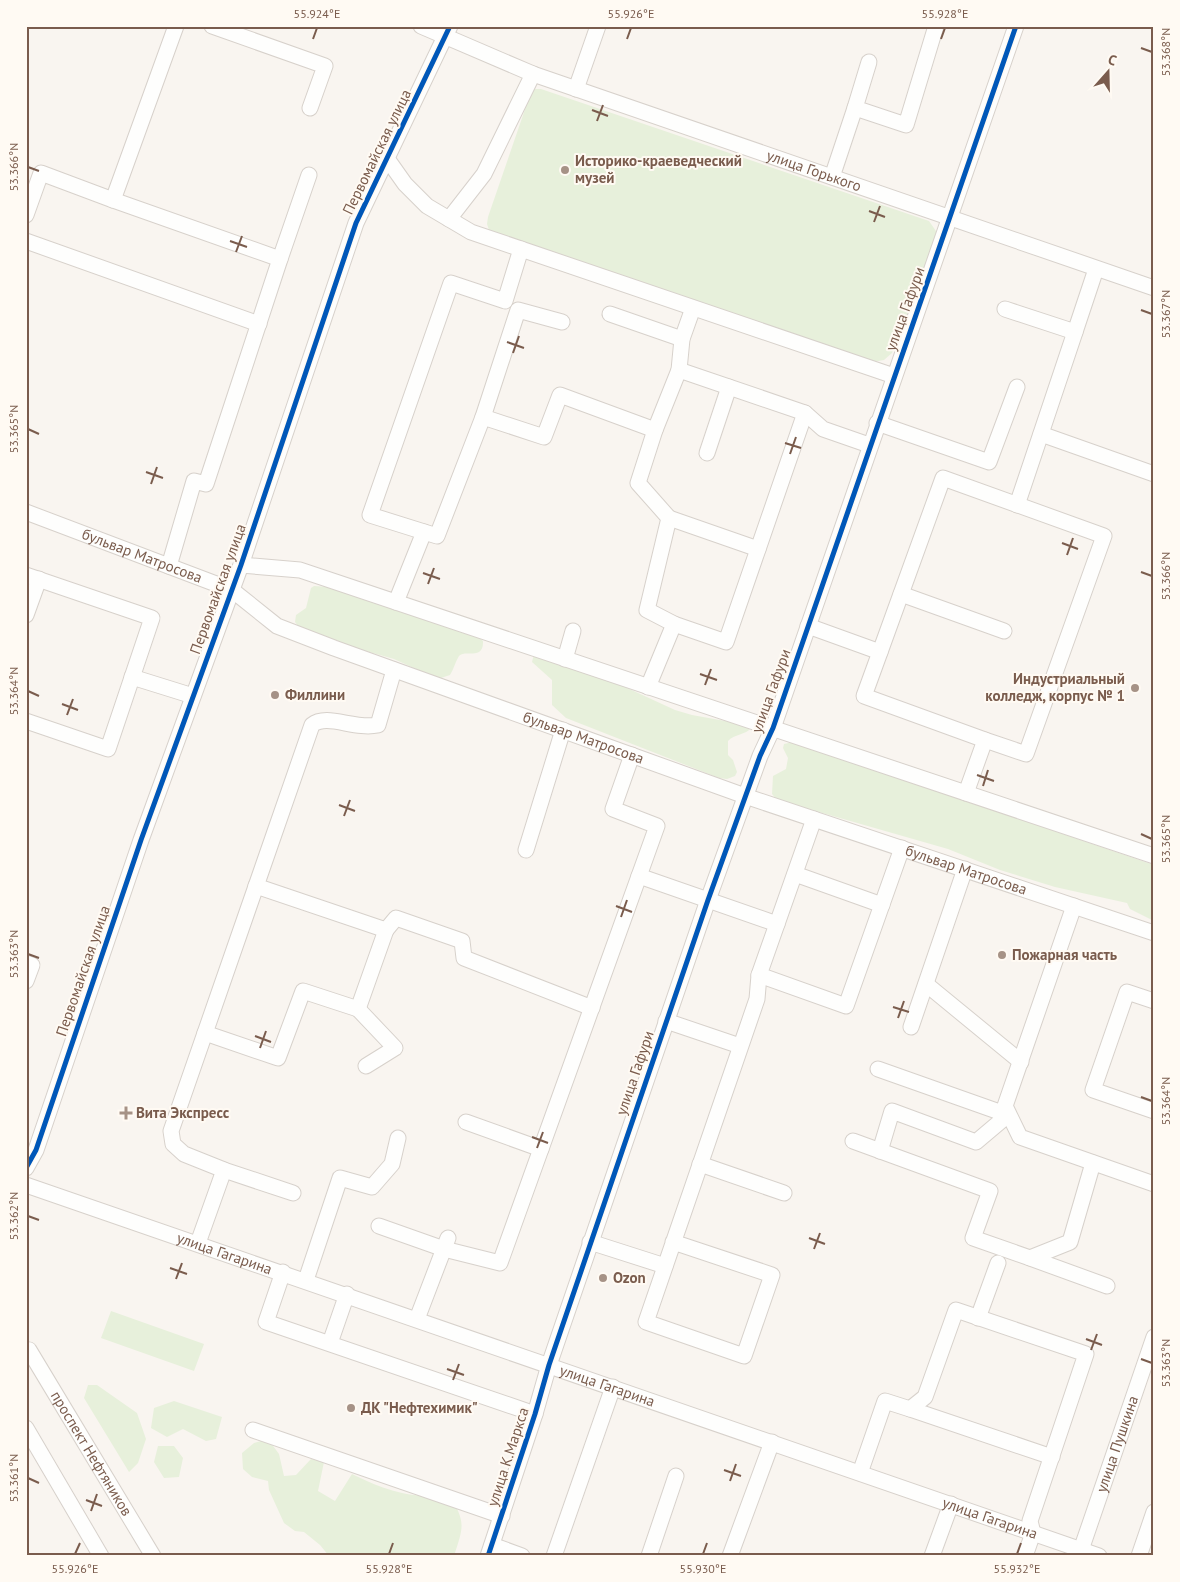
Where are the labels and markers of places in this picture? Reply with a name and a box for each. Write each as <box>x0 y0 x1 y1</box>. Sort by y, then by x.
place label: Историко-краеведческий музей <box>575 151 742 187</box>
marker: Историко-краеведческий музей <box>559 164 571 176</box>
place label: Индустриальный колледж, корпус № 1 <box>985 669 1125 705</box>
marker: Индустриальный колледж, корпус № 1 <box>1129 682 1141 694</box>
place label: Филлини <box>285 685 345 704</box>
marker: Филлини <box>269 689 281 701</box>
place label: Пожарная часть <box>1012 945 1118 964</box>
marker: Пожарная часть <box>996 949 1008 961</box>
place label: Вита Экспресс <box>136 1103 230 1122</box>
marker: Вита Экспресс <box>120 1107 132 1119</box>
place label: Ozon <box>613 1268 646 1287</box>
marker: Ozon <box>597 1272 609 1284</box>
place label: ДК "Нефтехимик" <box>361 1398 478 1417</box>
marker: ДК "Нефтехимик" <box>345 1402 357 1414</box>

